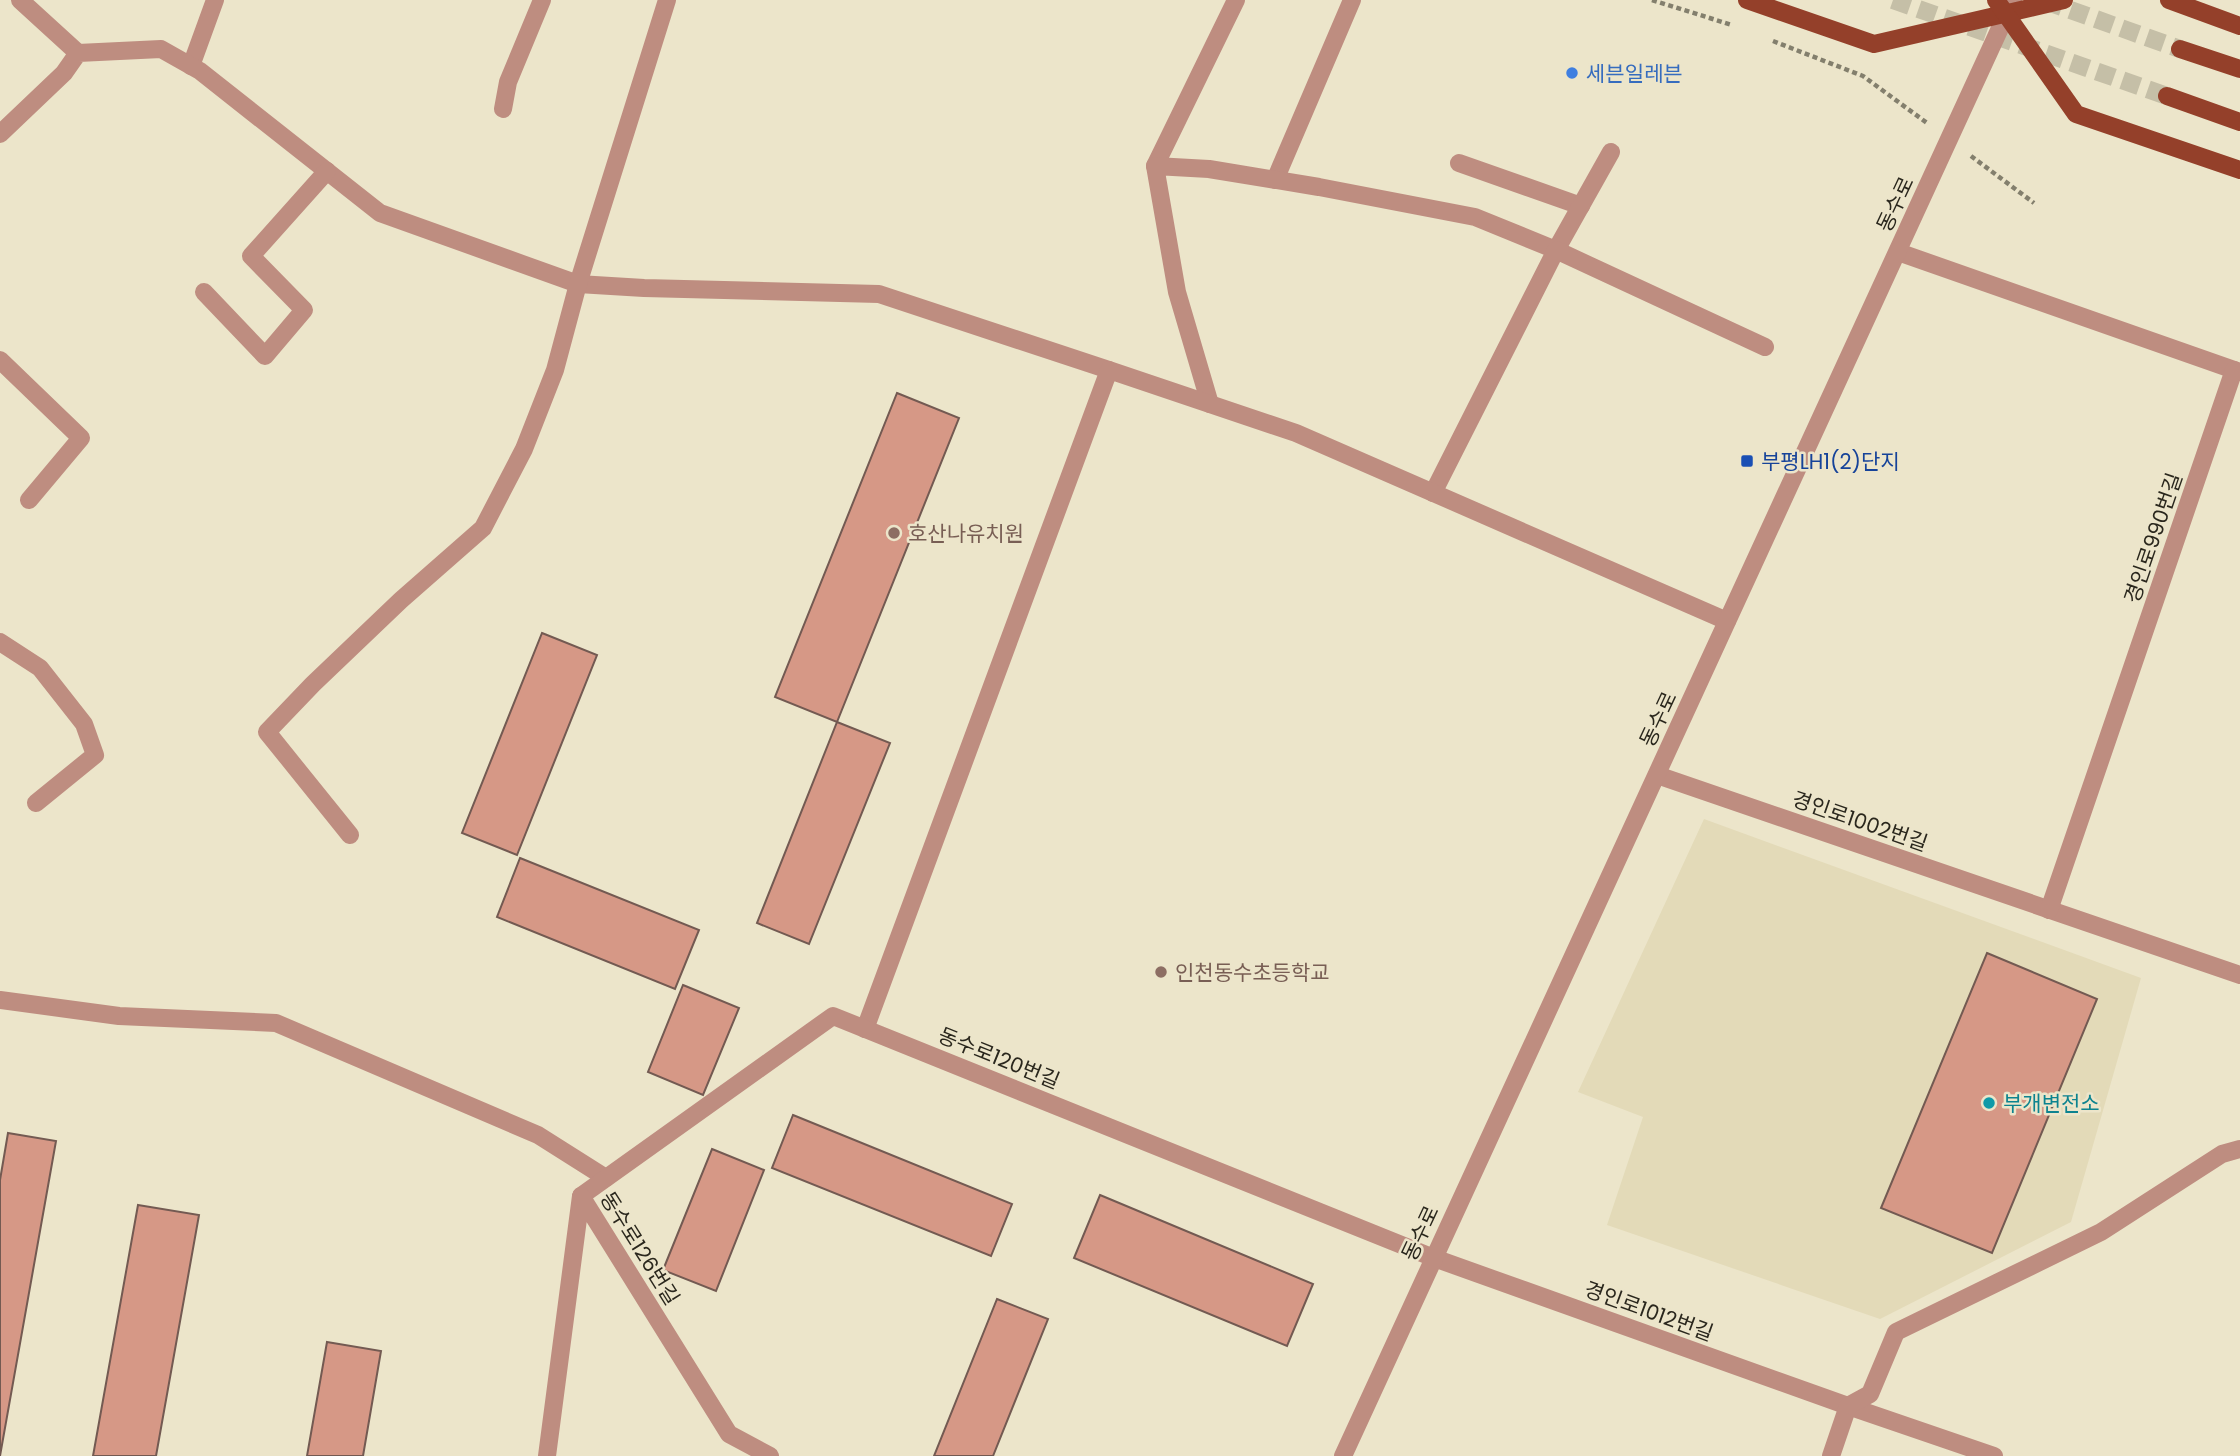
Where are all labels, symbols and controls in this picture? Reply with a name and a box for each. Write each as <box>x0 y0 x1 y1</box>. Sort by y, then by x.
place label: 세븐일레븐 <box>1586 59 1683 88</box>
marker: 세븐일레븐 <box>1564 65 1580 81</box>
street label: 동수로 <box>1870 172 1920 236</box>
place label: 부평LH1(2)단지 <box>1761 447 1900 476</box>
marker: 부평LH1(2)단지 <box>1739 453 1755 469</box>
street label: 경인로990번길 <box>2117 469 2189 607</box>
place label: 호산나유치원 <box>908 519 1024 548</box>
marker: 호산나유치원 <box>886 525 902 541</box>
street label: 동수로 <box>1633 687 1683 751</box>
street label: 경인로1002번길 <box>1788 784 1932 858</box>
place label: 인천동수초등학교 <box>1175 958 1330 987</box>
marker: 인천동수초등학교 <box>1153 964 1169 980</box>
street label: 동수로120번길 <box>934 1020 1064 1096</box>
place label: 부개변전소 <box>2003 1089 2100 1118</box>
marker: 부개변전소 <box>1981 1095 1997 1111</box>
street label: 동수로126번길 <box>594 1186 686 1310</box>
street label: 동수로 <box>1395 1201 1445 1265</box>
street label: 경인로1012번길 <box>1580 1274 1718 1348</box>

